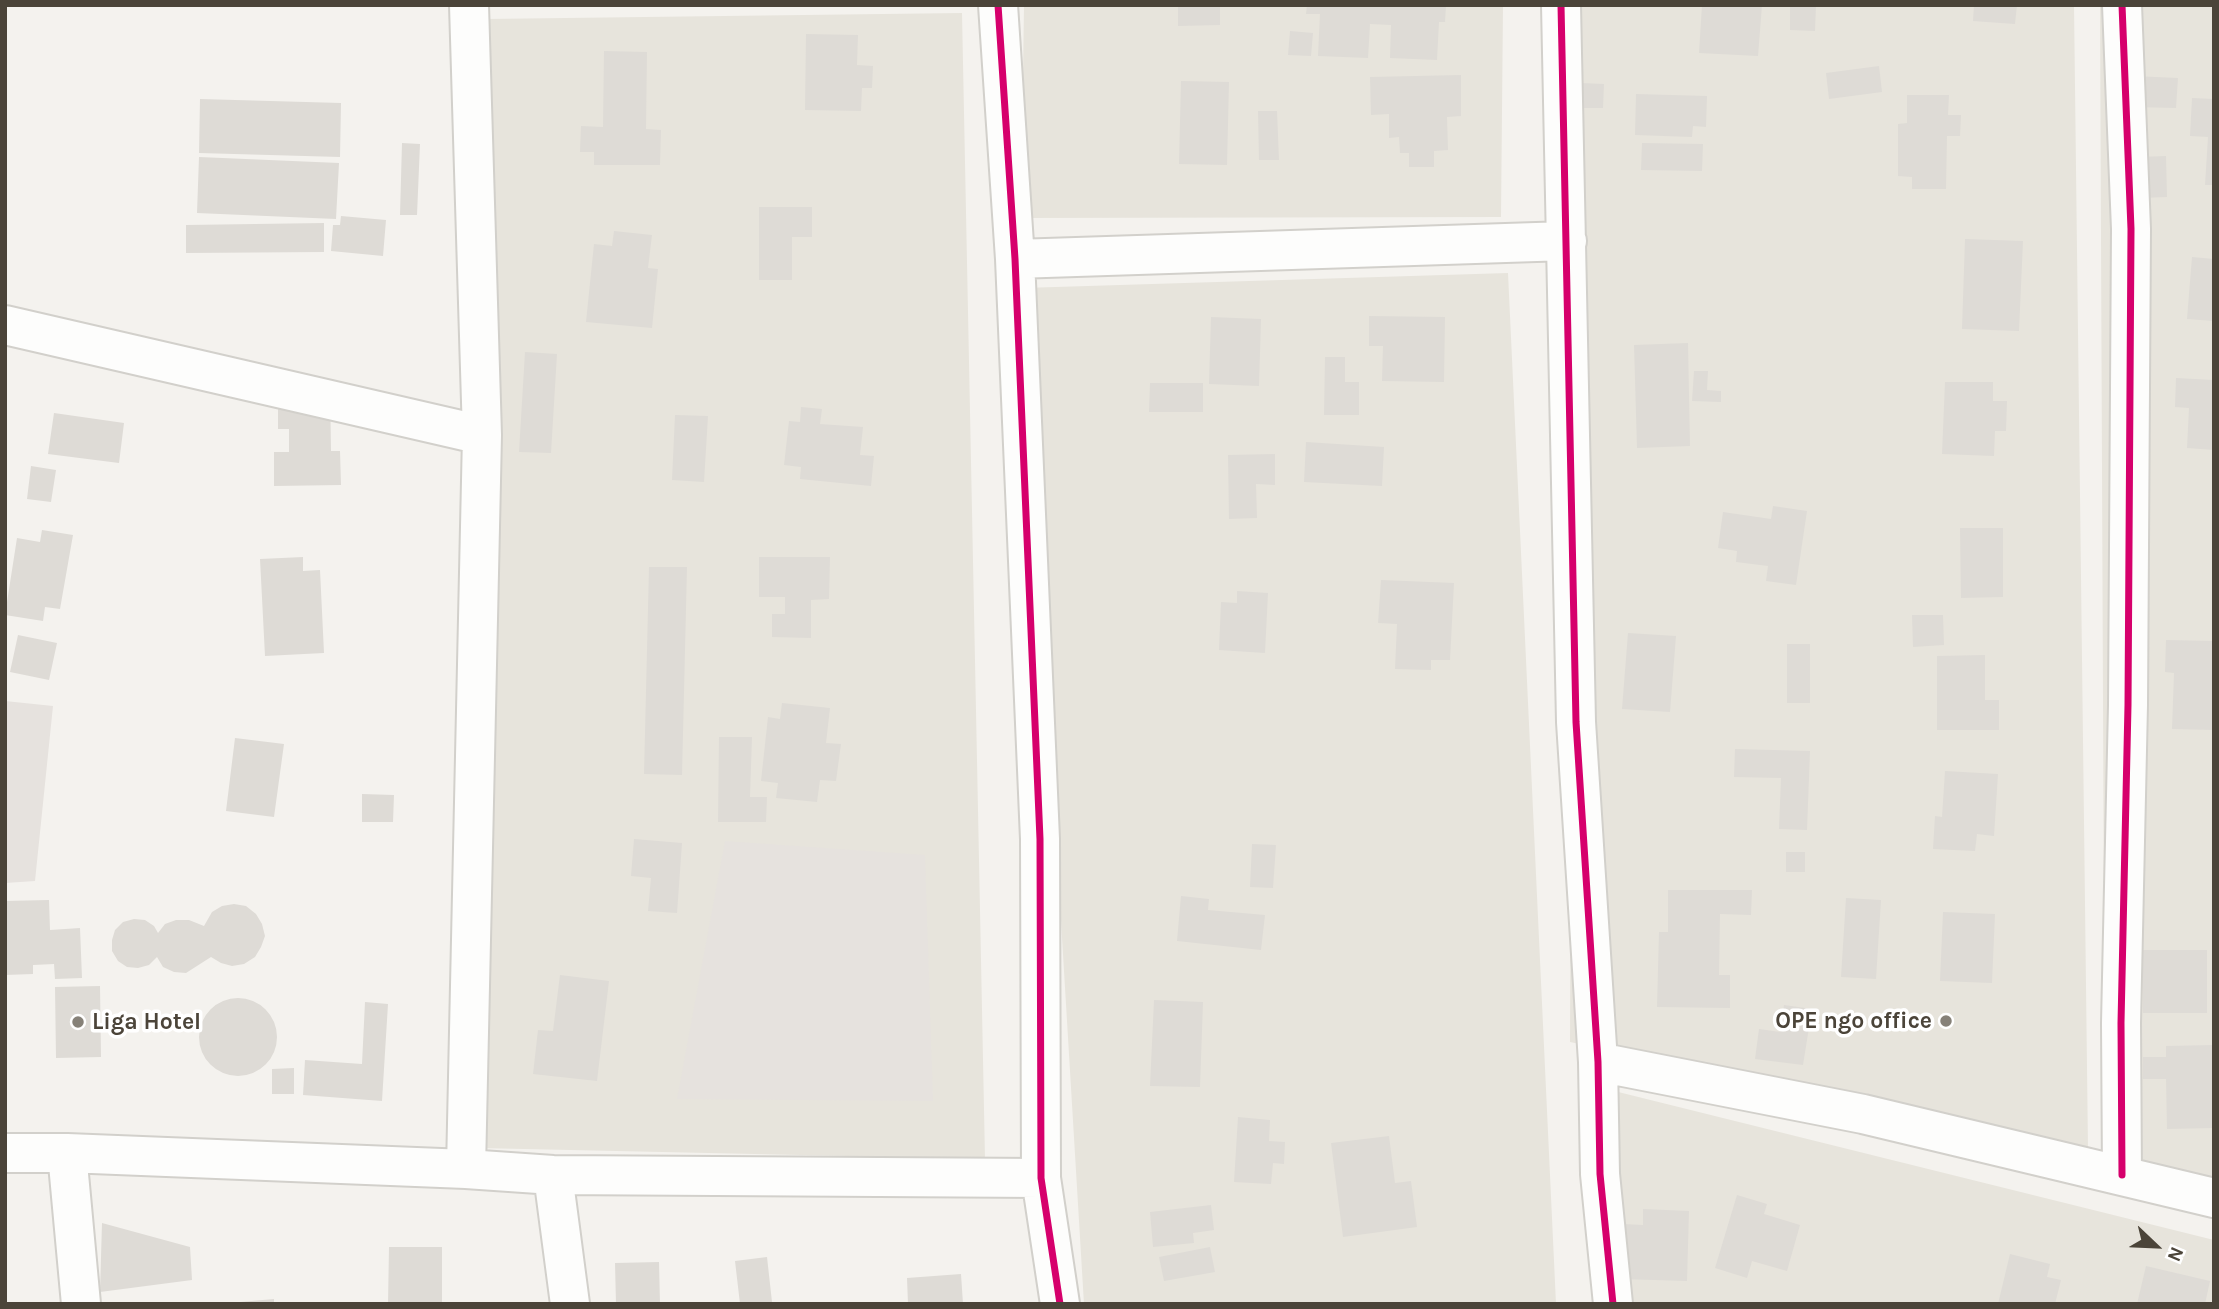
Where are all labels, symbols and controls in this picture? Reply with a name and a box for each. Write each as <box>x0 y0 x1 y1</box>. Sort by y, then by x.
place label: OPE ngo office <box>1775 1007 1932 1035</box>
place label: Liga Hotel <box>92 1008 201 1036</box>
marker: OPE ngo office <box>1938 1013 1954 1029</box>
marker: Liga Hotel <box>70 1014 86 1030</box>
north arrow <box>2121 1211 2191 1281</box>
text: N <box>2163 1244 2188 1265</box>

